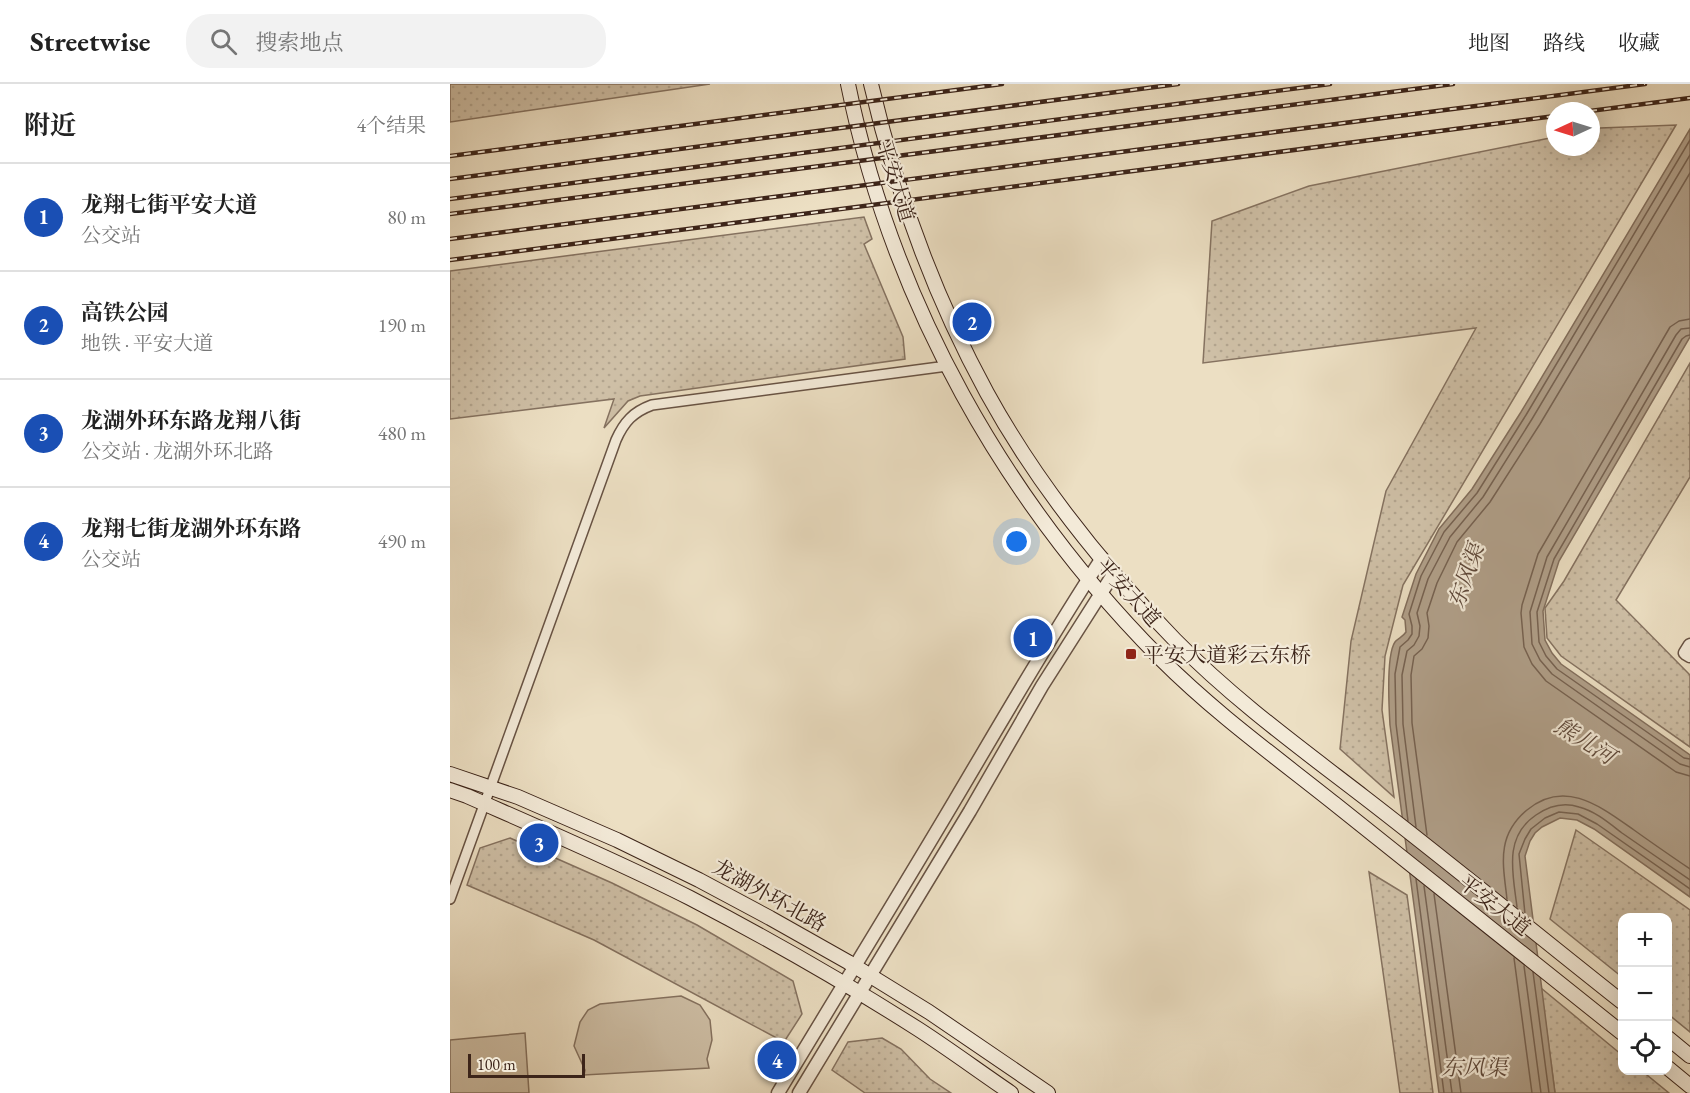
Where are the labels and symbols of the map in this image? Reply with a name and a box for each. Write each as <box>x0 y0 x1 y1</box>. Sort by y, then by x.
north arrow <box>1546 102 1600 156</box>
street label: 平安大道 <box>871 137 921 225</box>
pin: 2 <box>952 300 992 344</box>
your location <box>1002 527 1031 556</box>
water label: 东风渠 <box>1442 537 1491 612</box>
street label: 平安大道 <box>1091 552 1167 632</box>
pin: 1 <box>1014 616 1052 660</box>
place label: 平安大道彩云东桥 <box>1143 641 1311 668</box>
marker: 平安大道彩云东桥 <box>1124 647 1138 661</box>
water label: 熊儿河 <box>1549 711 1624 773</box>
pin: 3 <box>520 820 559 866</box>
street label: 龙湖外环北路 <box>708 853 832 937</box>
street label: 平安大道 <box>1454 869 1536 941</box>
pin: 4 <box>758 1038 796 1082</box>
scale bar <box>468 1051 585 1078</box>
water label: 东风渠 <box>1441 1053 1510 1082</box>

